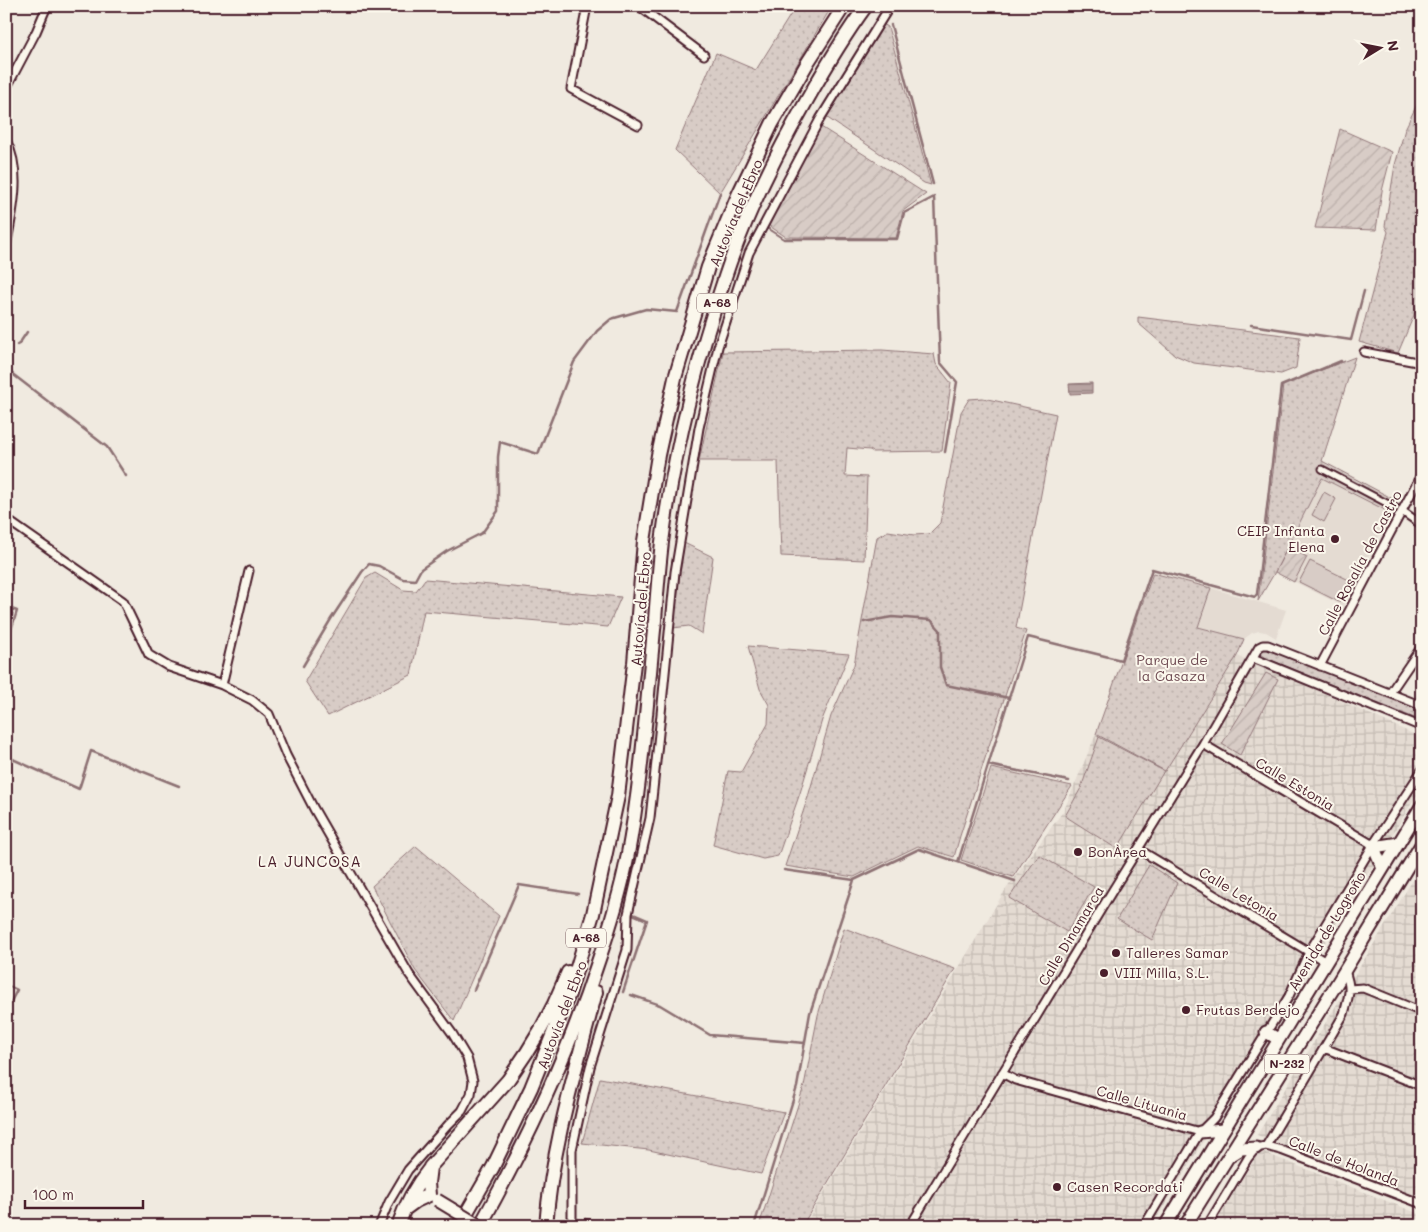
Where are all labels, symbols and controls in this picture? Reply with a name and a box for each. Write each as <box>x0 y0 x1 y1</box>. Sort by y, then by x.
north arrow <box>1356 22 1406 72</box>
text: N <box>1383 39 1404 53</box>
street label: Autovía del Ebro <box>704 156 767 269</box>
road number: A-68 <box>697 294 737 312</box>
street label: Calle Rosalía de Castro <box>1313 487 1406 639</box>
place label: CEIP Infanta Elena <box>1237 521 1325 556</box>
marker: CEIP Infanta Elena <box>1329 533 1341 545</box>
street label: Autovía del Ebro <box>626 551 655 667</box>
park label: Parque de la Casaza <box>1136 650 1208 685</box>
street label: Calle Estonia <box>1252 753 1338 815</box>
place label: BonÀrea <box>1088 842 1147 861</box>
marker: BonÀrea <box>1072 846 1084 858</box>
district label: LA JUNCOSA <box>258 851 362 871</box>
street label: Calle Letonia <box>1196 862 1283 925</box>
street label: Avenida de Logroño <box>1283 868 1370 994</box>
street label: Calle Dinamarca <box>1033 882 1108 989</box>
road number: A-68 <box>566 928 606 948</box>
place label: Talleres Samar <box>1126 943 1229 962</box>
marker: Talleres Samar <box>1110 947 1122 959</box>
street label: Autovía del Ebro <box>532 958 591 1072</box>
place label: VIII Milla, S.L. <box>1114 963 1209 982</box>
marker: VIII Milla, S.L. <box>1098 967 1110 979</box>
place label: Frutas Berdejo <box>1196 1000 1300 1019</box>
marker: Frutas Berdejo <box>1180 1004 1192 1016</box>
road number: N-232 <box>1264 1054 1310 1074</box>
street label: Calle Lituania <box>1094 1080 1190 1125</box>
street label: Calle de Holanda <box>1286 1131 1402 1190</box>
scale bar <box>25 1177 142 1209</box>
place label: Casen Recordati <box>1067 1177 1183 1196</box>
marker: Casen Recordati <box>1051 1181 1063 1193</box>
text: 100 m <box>32 1184 74 1204</box>

